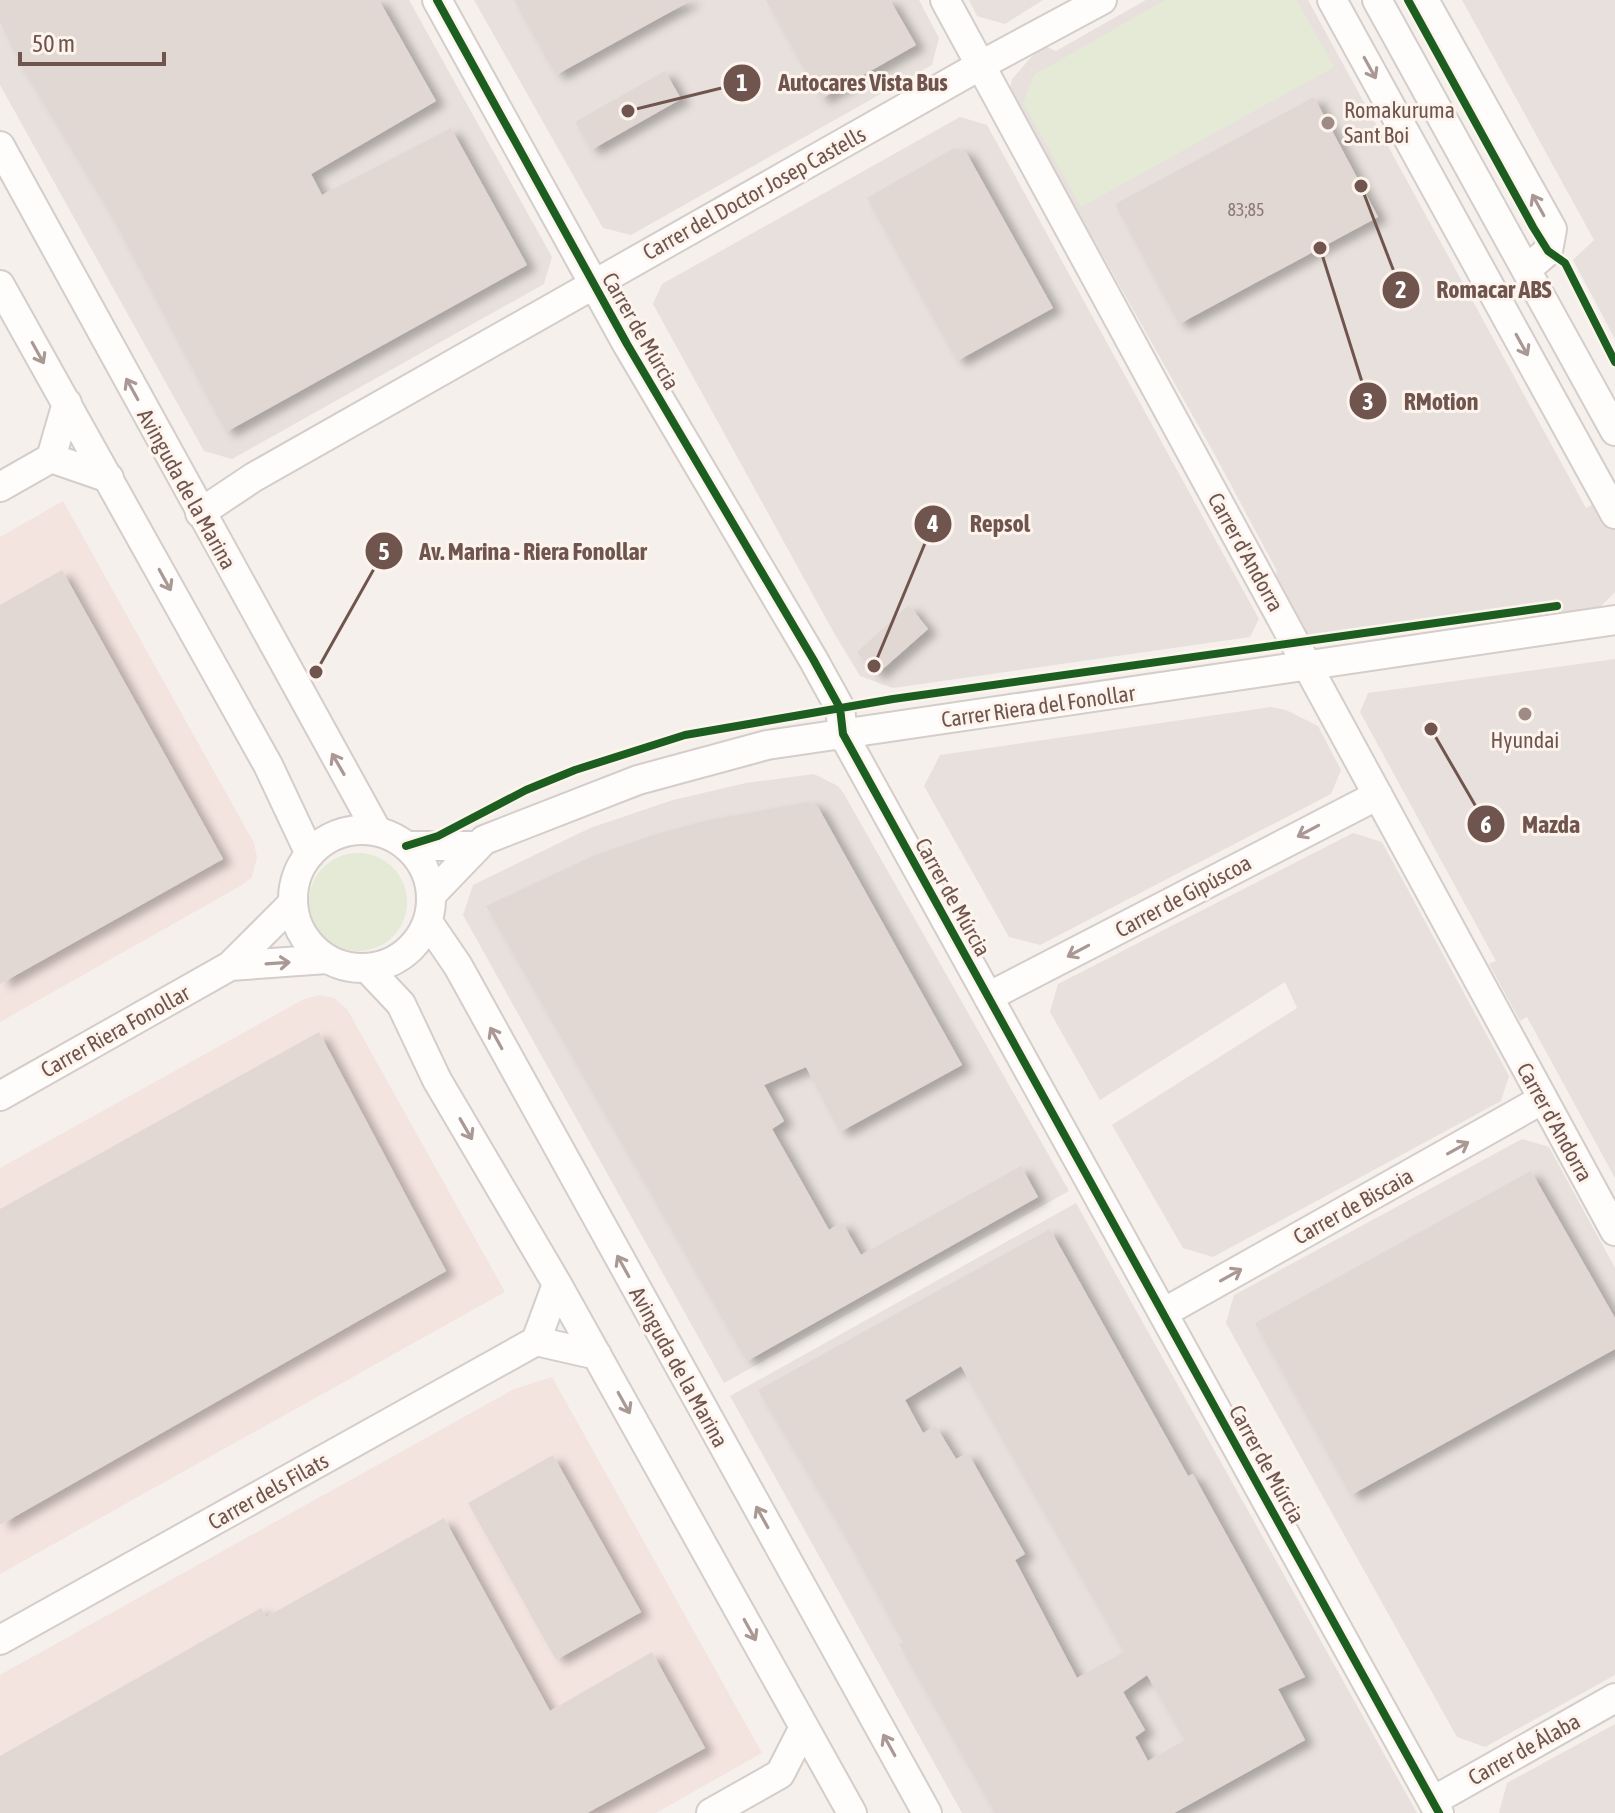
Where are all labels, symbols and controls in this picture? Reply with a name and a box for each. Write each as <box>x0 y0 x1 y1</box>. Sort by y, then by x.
scale bar <box>20 16 164 66</box>
text: 50 m <box>32 30 75 57</box>
one-way arrow <box>1362 56 1378 79</box>
callout: Autocares Vista Bus <box>722 59 964 107</box>
text: 1 <box>736 69 748 96</box>
text: Autocares Vista Bus <box>777 69 948 96</box>
place label: Romakuruma Sant Boi <box>1344 97 1455 148</box>
marker: Romakuruma Sant Boi <box>1319 114 1337 132</box>
street label: Carrer del Doctor Josep Castells <box>638 121 870 265</box>
one-way arrow <box>1530 193 1545 217</box>
house number: 83;85 <box>1227 199 1265 220</box>
callout: Romacar ABS <box>1381 266 1568 314</box>
street label: Carrer de Múrcia <box>597 268 685 394</box>
text: 2 <box>1395 276 1407 303</box>
text: Romacar ABS <box>1436 276 1552 303</box>
one-way arrow <box>1515 333 1530 357</box>
one-way arrow <box>30 341 46 364</box>
one-way arrow <box>124 377 139 401</box>
callout: RMotion <box>1348 377 1495 425</box>
text: 3 <box>1362 388 1374 415</box>
text: RMotion <box>1404 388 1478 415</box>
street label: Avinguda de la Marina <box>132 404 242 574</box>
street label: Carrer d'Andorra <box>1203 488 1289 616</box>
callout: Repsol <box>913 500 1046 548</box>
text: 4 <box>926 510 939 537</box>
text: Repsol <box>970 510 1031 537</box>
callout: Av. Marina - Riera Fonollar <box>364 527 663 575</box>
text: 5 <box>378 538 390 565</box>
text: Av. Marina - Riera Fonollar <box>418 538 648 565</box>
one-way arrow <box>158 568 174 591</box>
street label: Carrer Riera del Fonollar <box>939 679 1137 732</box>
marker: Hyundai <box>1516 705 1534 723</box>
place label: Hyundai <box>1491 727 1559 753</box>
one-way arrow <box>330 752 345 776</box>
callout: Mazda <box>1466 800 1596 848</box>
text: 6 <box>1480 811 1492 838</box>
text: Mazda <box>1522 811 1580 838</box>
one-way arrow <box>1297 823 1321 839</box>
street label: Carrer de Múrcia <box>910 833 996 961</box>
street label: Carrer de Gipúscoa <box>1111 849 1255 943</box>
one-way arrow <box>1066 943 1090 959</box>
one-way arrow <box>264 955 291 970</box>
street label: Carrer Riera Fonollar <box>36 979 194 1083</box>
one-way arrow <box>488 1027 504 1051</box>
street label: Carrer d'Andorra <box>1512 1058 1598 1186</box>
one-way arrow <box>458 1117 474 1140</box>
one-way arrow <box>1446 1139 1469 1155</box>
street label: Carrer de Biscaia <box>1289 1162 1417 1250</box>
one-way arrow <box>614 1254 630 1278</box>
one-way arrow <box>1219 1267 1242 1283</box>
street label: Avinguda de la Marina <box>624 1282 734 1452</box>
one-way arrow <box>617 1391 632 1415</box>
street label: Carrer de Múrcia <box>1224 1400 1310 1528</box>
street label: Carrer dels Filats <box>203 1447 333 1535</box>
one-way arrow <box>754 1506 770 1530</box>
one-way arrow <box>743 1618 759 1642</box>
street label: Carrer de Álaba <box>1464 1708 1584 1790</box>
one-way arrow <box>880 1734 896 1757</box>

